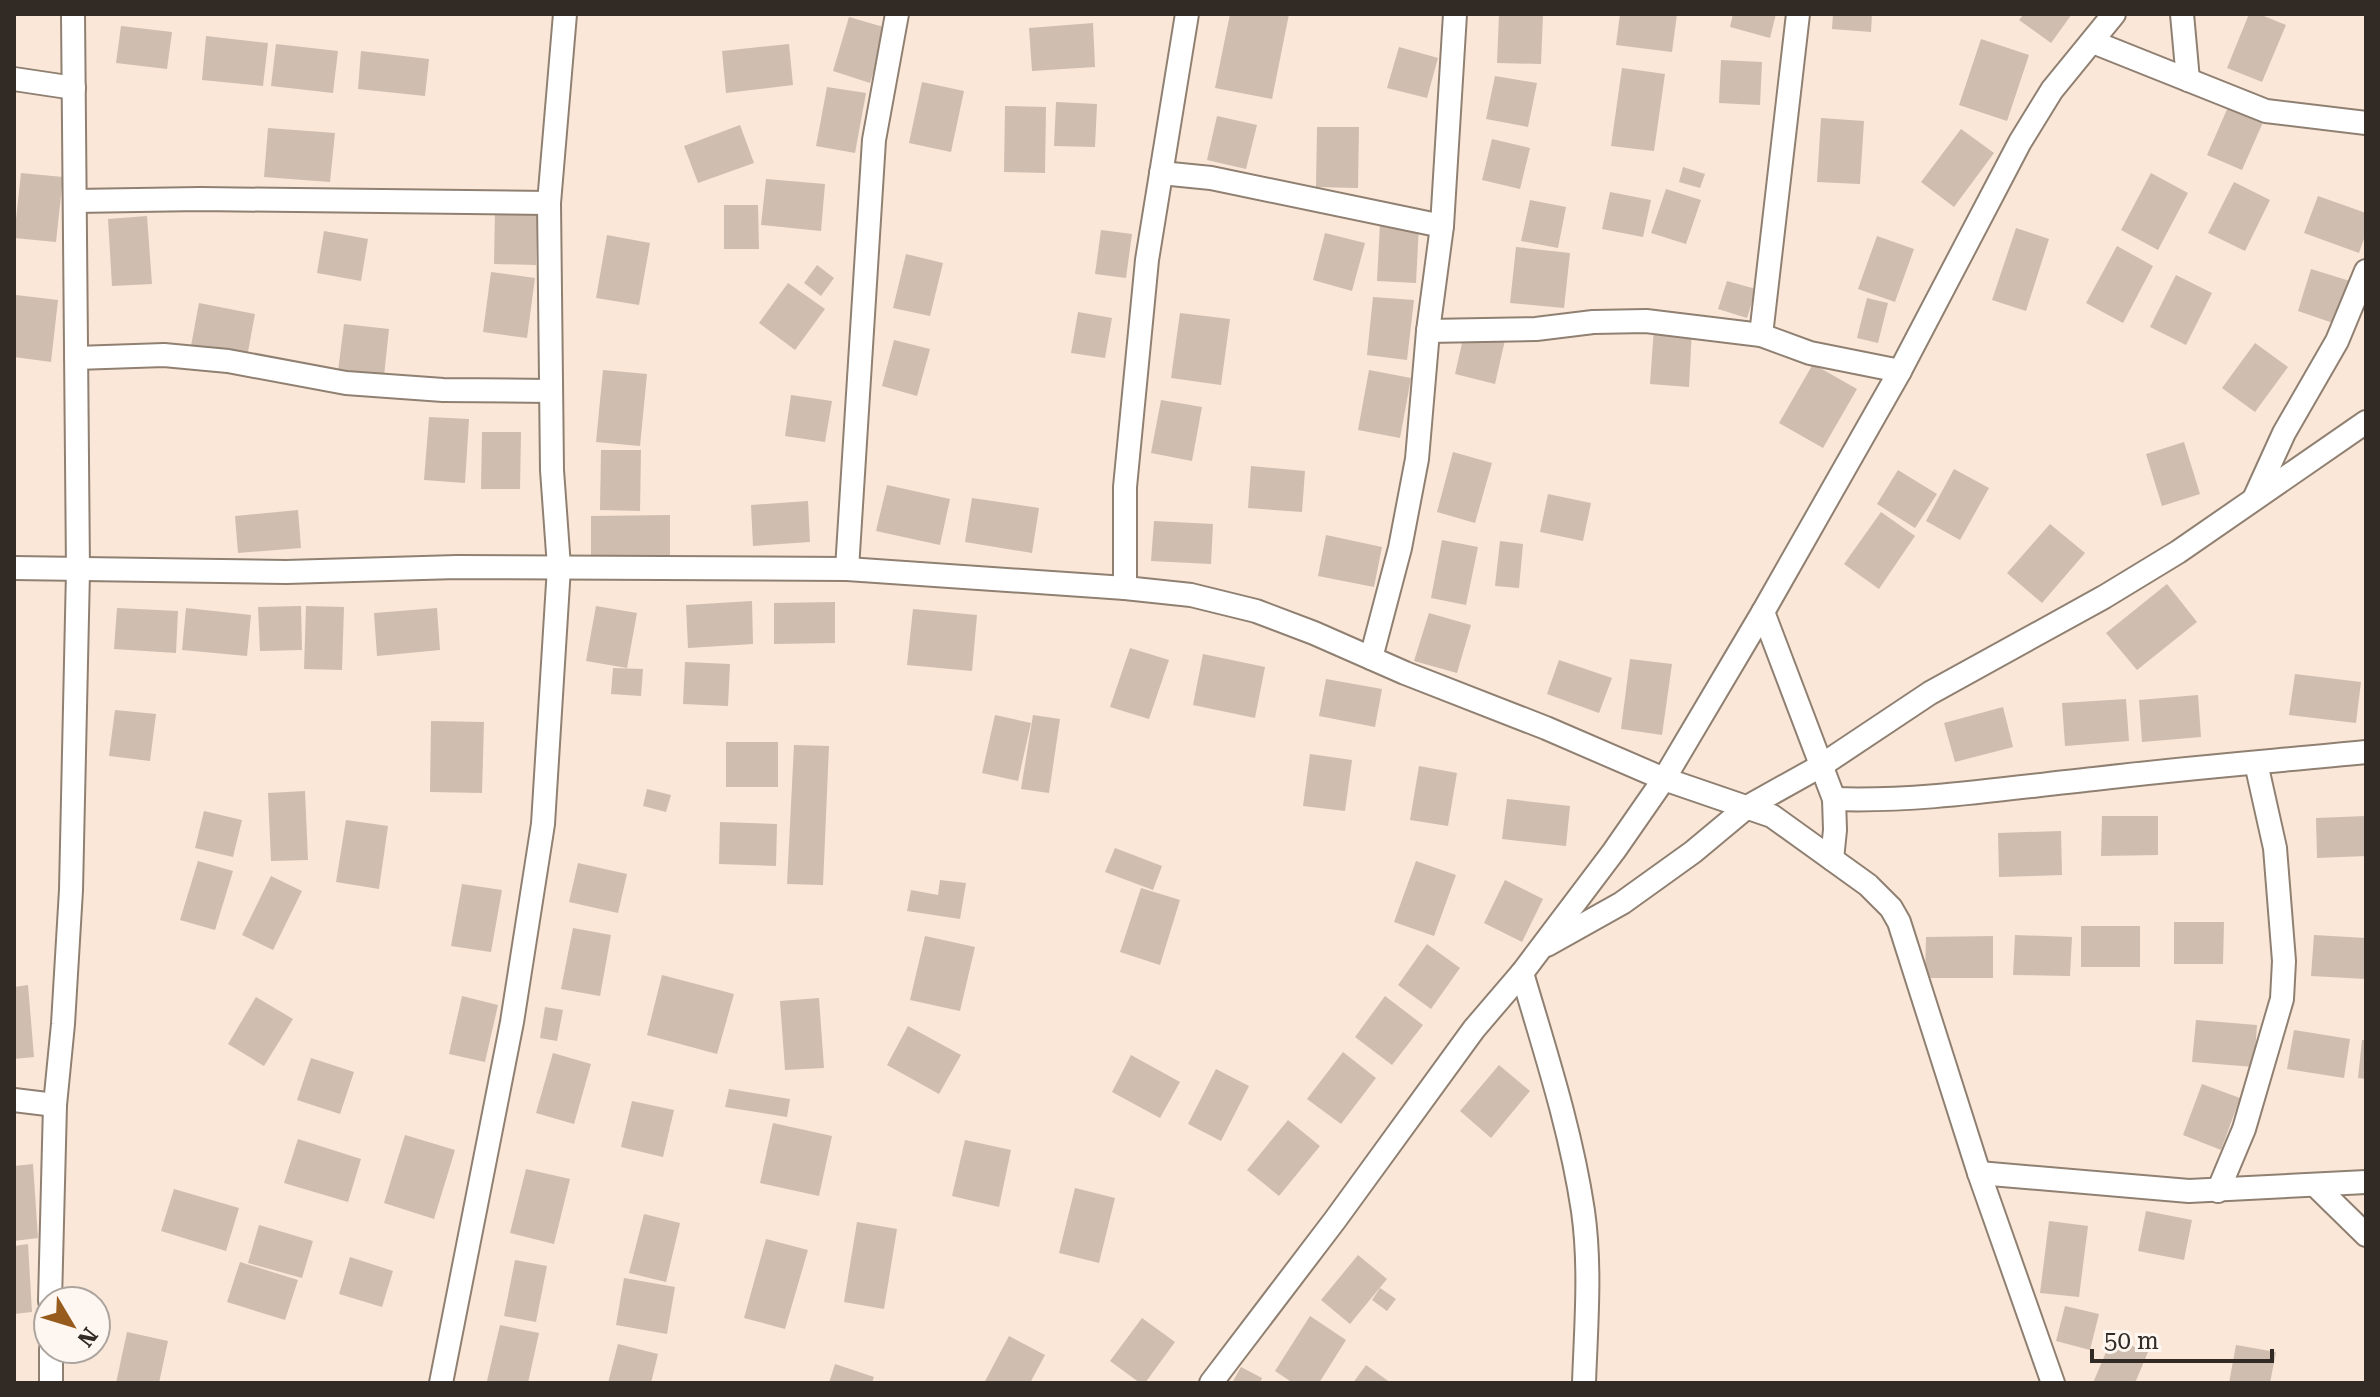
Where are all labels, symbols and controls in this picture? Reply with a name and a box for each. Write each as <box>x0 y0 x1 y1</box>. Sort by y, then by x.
north arrow <box>32 1285 112 1365</box>
scale bar <box>2092 1313 2272 1363</box>
text: N <box>72 1323 102 1351</box>
text: 50 m <box>2104 1327 2159 1355</box>

